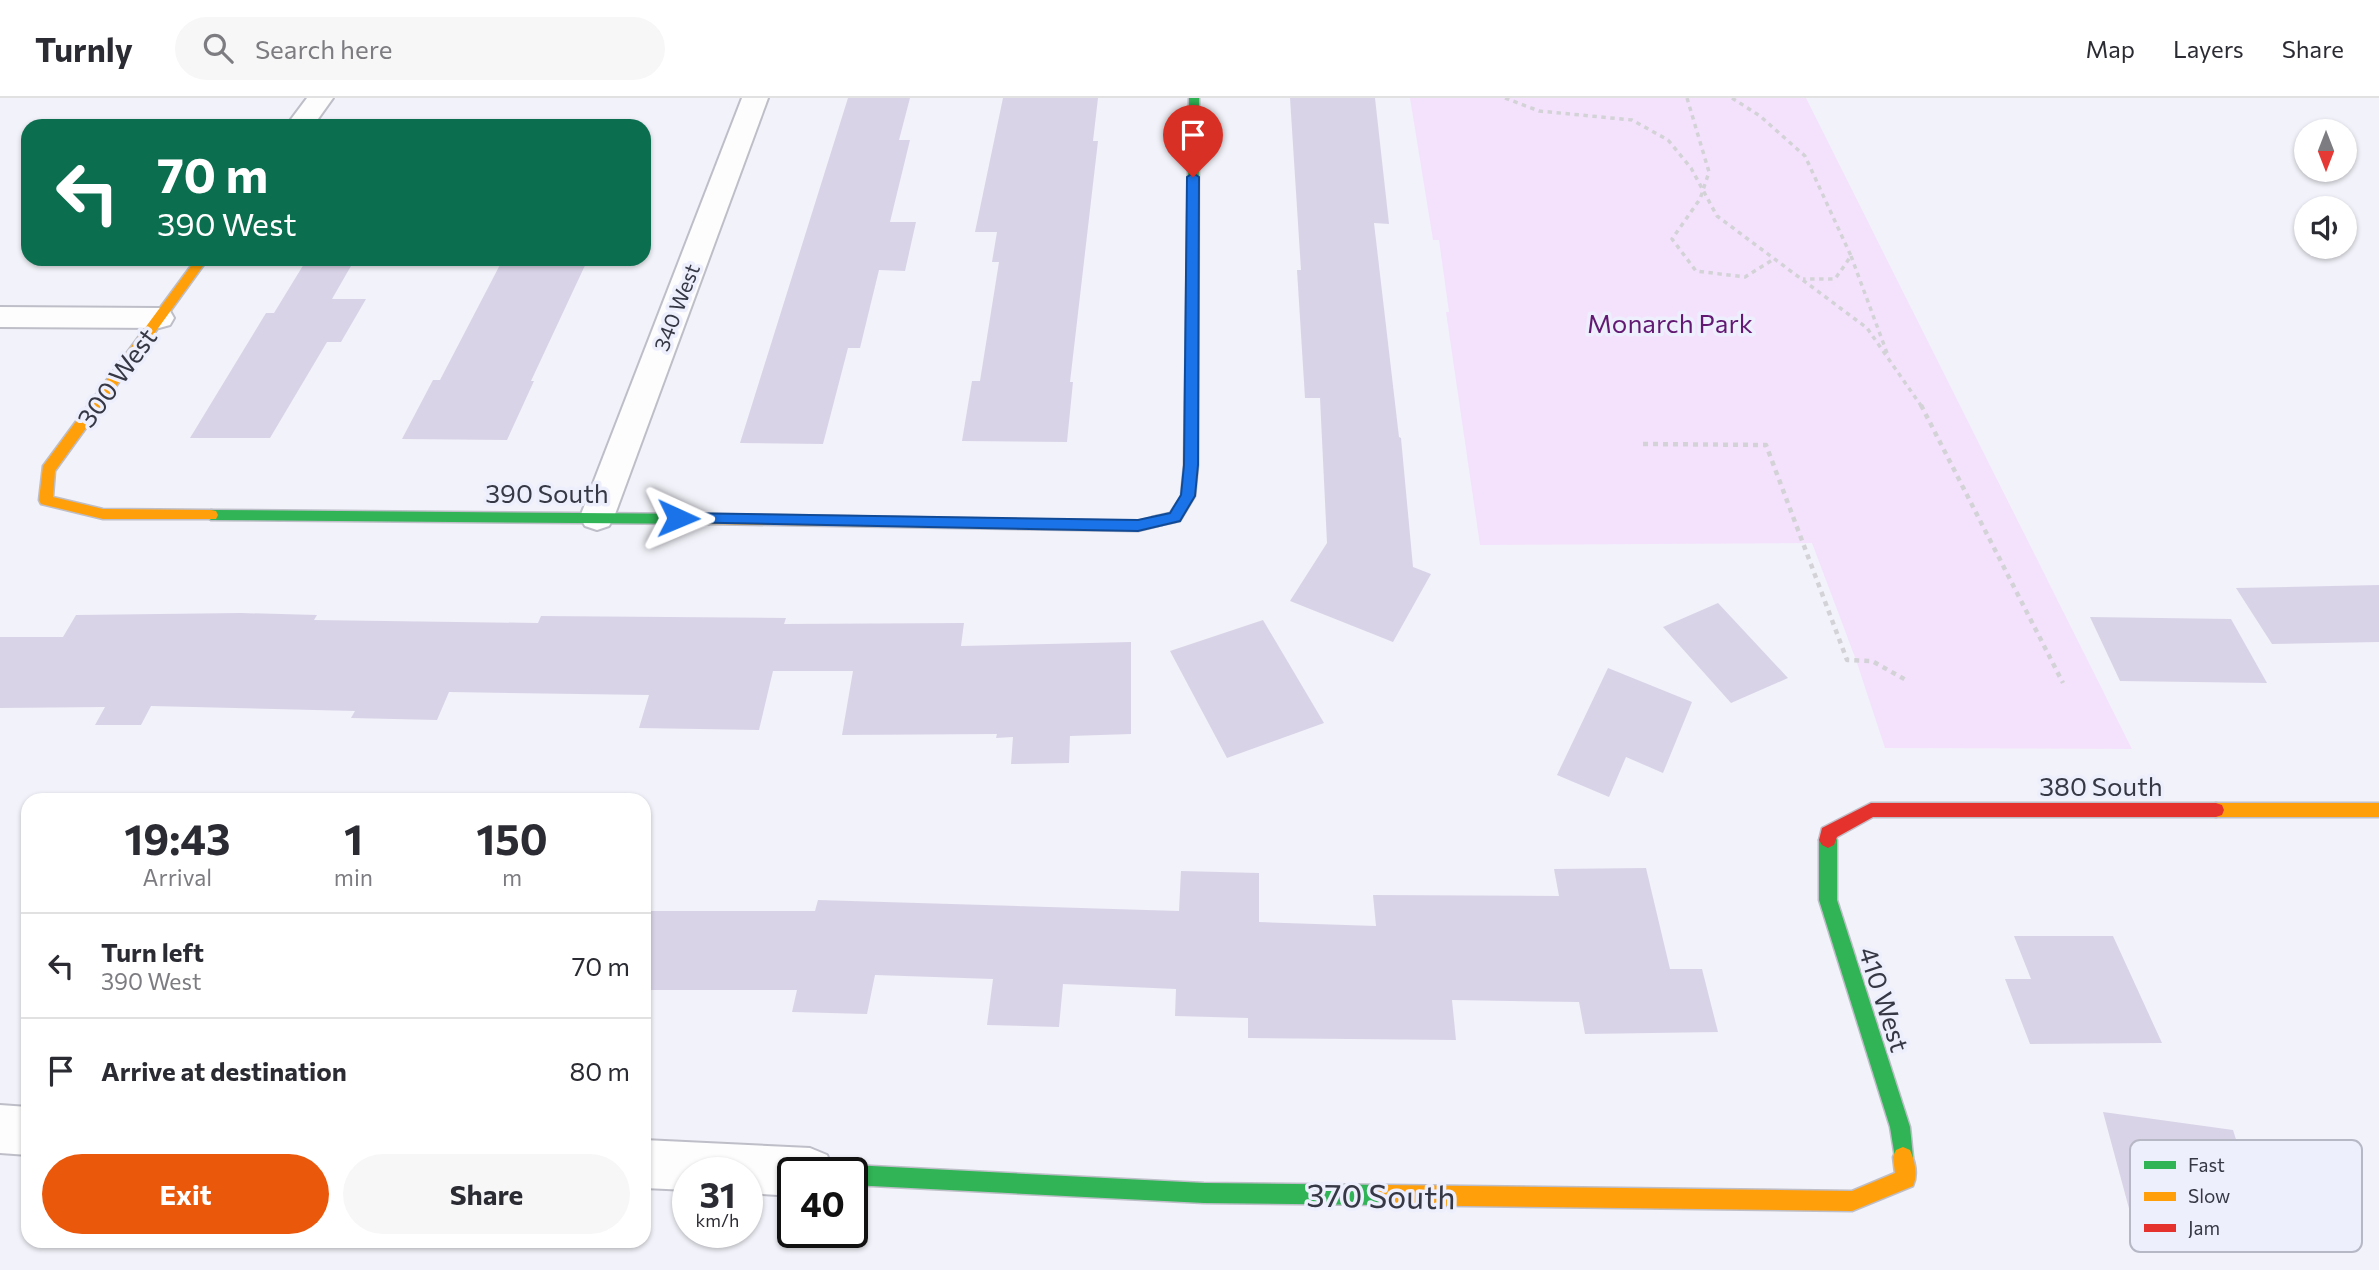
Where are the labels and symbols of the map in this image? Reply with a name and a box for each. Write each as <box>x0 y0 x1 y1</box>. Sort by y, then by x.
pin <box>1163 105 1223 177</box>
north arrow <box>2294 119 2357 182</box>
street label: 340 West <box>648 260 704 354</box>
park label: Monarch Park <box>1587 307 1753 338</box>
street label: 300 West <box>70 322 162 432</box>
street label: 390 South <box>485 477 609 508</box>
position arrow <box>641 481 715 555</box>
street label: 380 South <box>2039 770 2163 801</box>
street label: 410 West <box>1853 943 1917 1055</box>
legend <box>2130 1140 2362 1252</box>
text: Fast <box>2188 1153 2225 1176</box>
speed limit sign: 40 <box>777 1157 868 1248</box>
street label: 370 South <box>1306 1174 1456 1216</box>
text: Slow <box>2188 1184 2230 1207</box>
text: Jam <box>2188 1216 2220 1239</box>

